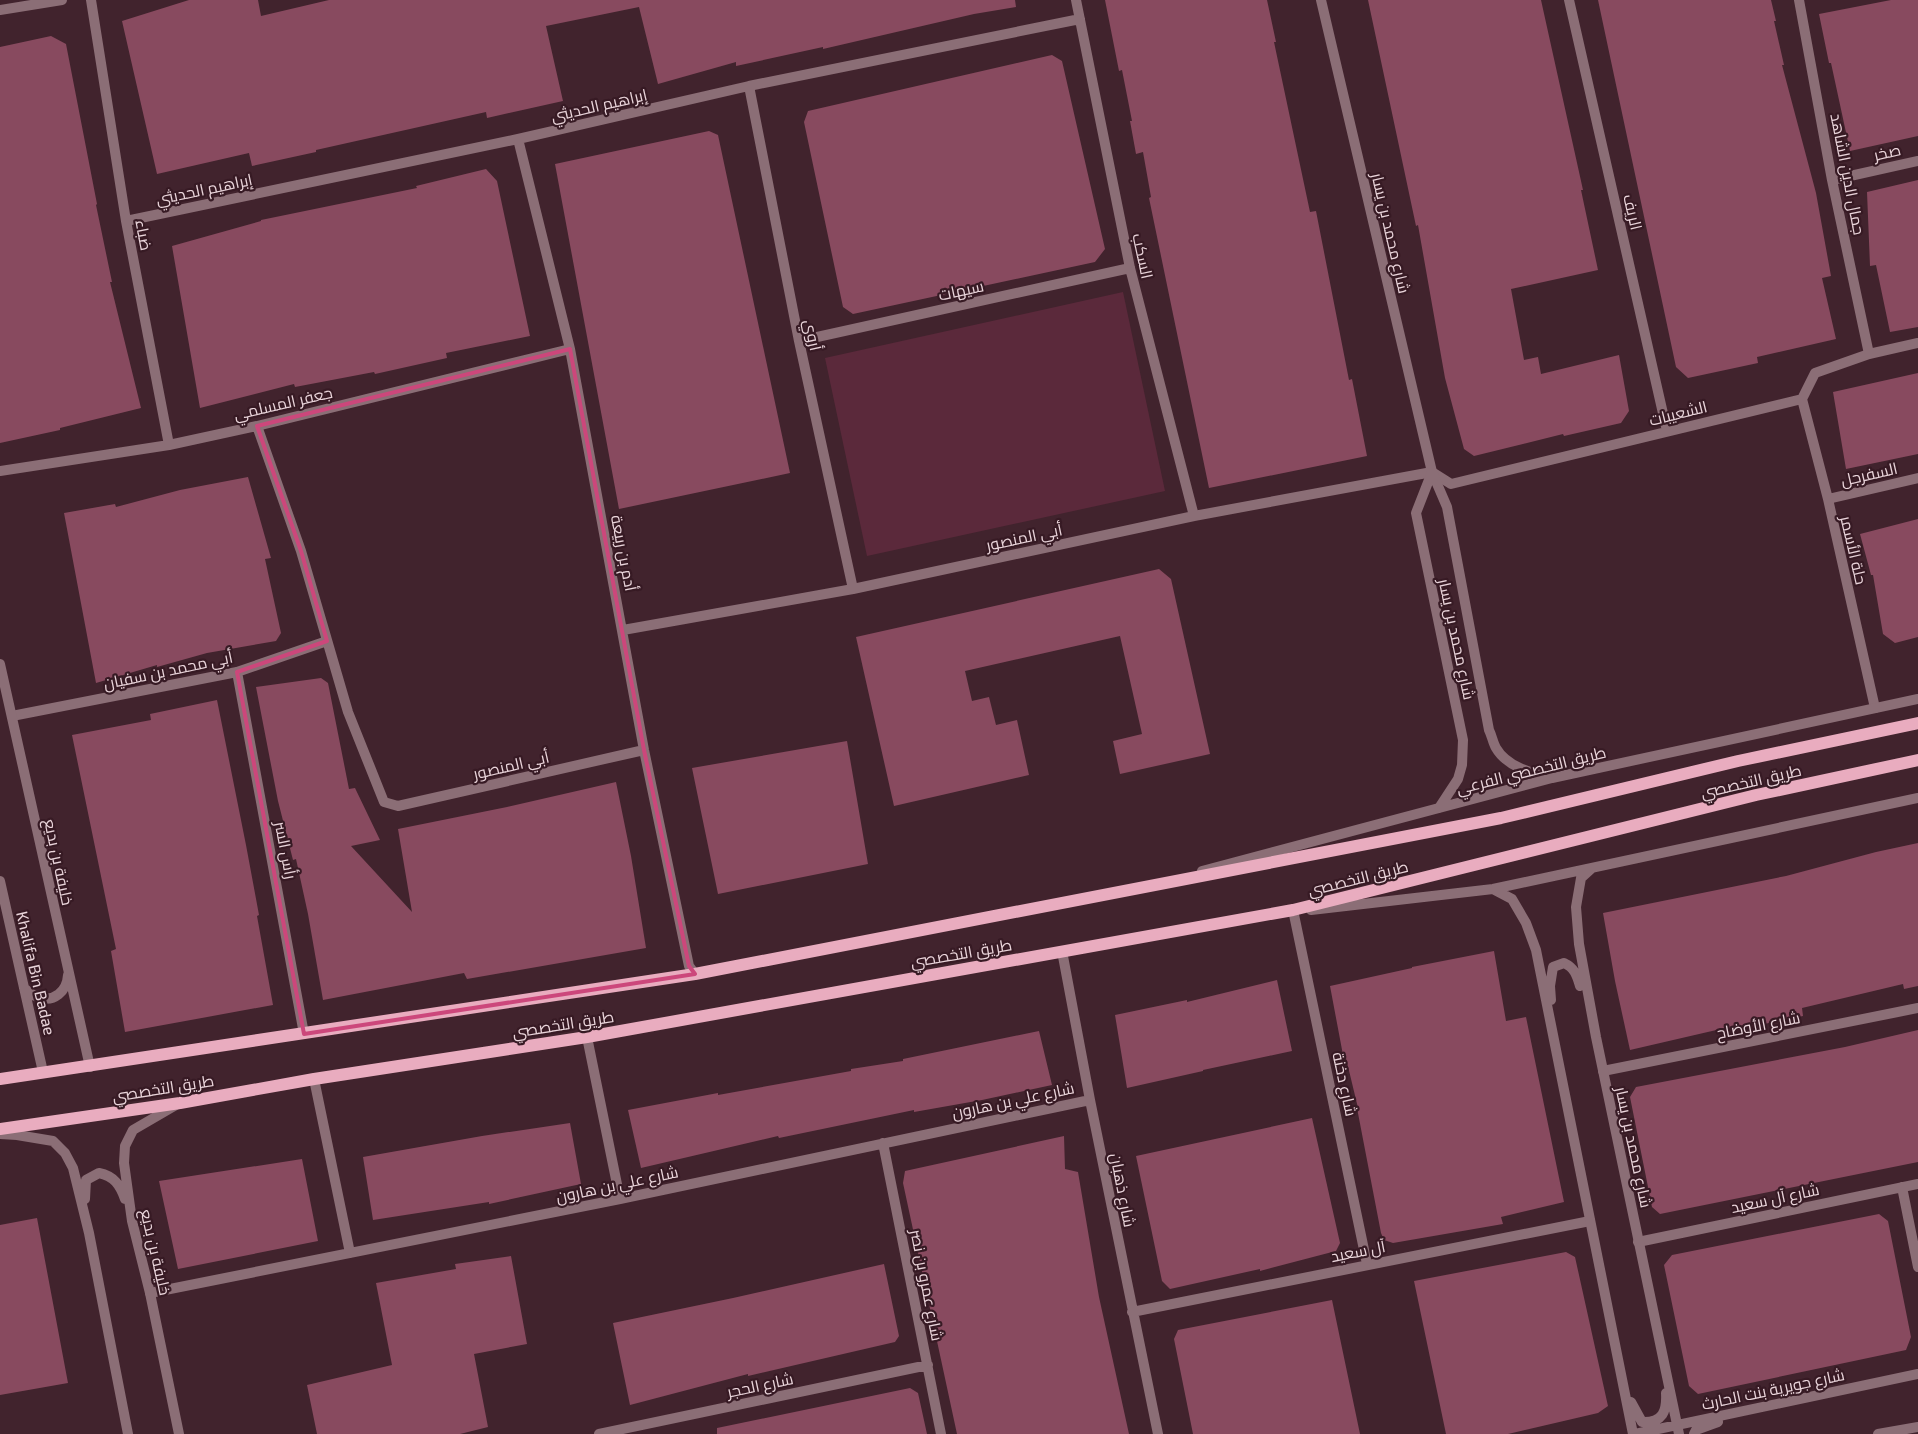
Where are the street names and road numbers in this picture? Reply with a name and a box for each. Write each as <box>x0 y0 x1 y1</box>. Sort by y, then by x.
street label: إبراهيم الحديثي <box>549 84 650 130</box>
street label: جمال الدين الشاهد <box>1825 112 1870 237</box>
street label: صخر <box>1870 139 1903 165</box>
street label: إبراهيم الحديثي <box>154 169 255 213</box>
street label: شارع محمد بن يسار <box>1365 170 1415 296</box>
street label: الريف <box>1619 192 1647 232</box>
street label: ضباء <box>131 218 157 252</box>
street label: السكب <box>1128 231 1158 281</box>
street label: سيهات <box>936 275 986 306</box>
street label: أروي <box>796 317 826 353</box>
street label: جعفر المسلمي <box>232 382 335 428</box>
street label: الشعيبات <box>1647 396 1709 430</box>
street label: السفرجل <box>1839 458 1900 491</box>
street label: أدم بن ربيعة <box>605 513 641 593</box>
street label: حلة الأسمر <box>1836 513 1872 586</box>
street label: أبي المنصور <box>983 519 1065 559</box>
street label: شارع محمد بن يسار <box>1432 576 1480 702</box>
street label: أبي محمد بن سفيان <box>102 647 235 697</box>
street label: طريق التخصصي الفرعي <box>1454 742 1609 802</box>
street label: أبي المنصور <box>470 747 552 788</box>
street label: طريق التخصصي <box>1699 760 1804 805</box>
street label: خليفة بن بديع <box>38 817 78 907</box>
street label: رأس السر <box>269 818 301 881</box>
street label: طريق التخصصي <box>1306 856 1411 903</box>
street label: Khalifa Bin Badae <box>13 909 60 1037</box>
street label: طريق التخصصي <box>909 934 1014 975</box>
street label: طريق التخصصي <box>511 1006 616 1045</box>
street label: شارع الأوضاح <box>1714 1007 1802 1045</box>
street label: شارع دخنة <box>1326 1050 1362 1118</box>
street label: طريق التخصصي <box>111 1070 216 1109</box>
street label: شارع علي بن هارون <box>950 1077 1077 1127</box>
street label: شارع محمد بن يسار <box>1609 1084 1657 1210</box>
street label: شارع ذهبان <box>1104 1151 1140 1229</box>
street label: شارع علي بن هارون <box>554 1161 681 1211</box>
street label: شارع آل سعيد <box>1729 1179 1821 1219</box>
street label: خليفة بن بديع <box>134 1207 176 1297</box>
street label: شارع عمرو بن نصر <box>904 1227 948 1343</box>
street label: آل سعيد <box>1329 1236 1388 1267</box>
street label: شارع جويرية بنت الحارث <box>1700 1364 1847 1416</box>
street label: شارع الحجر <box>724 1368 795 1404</box>

